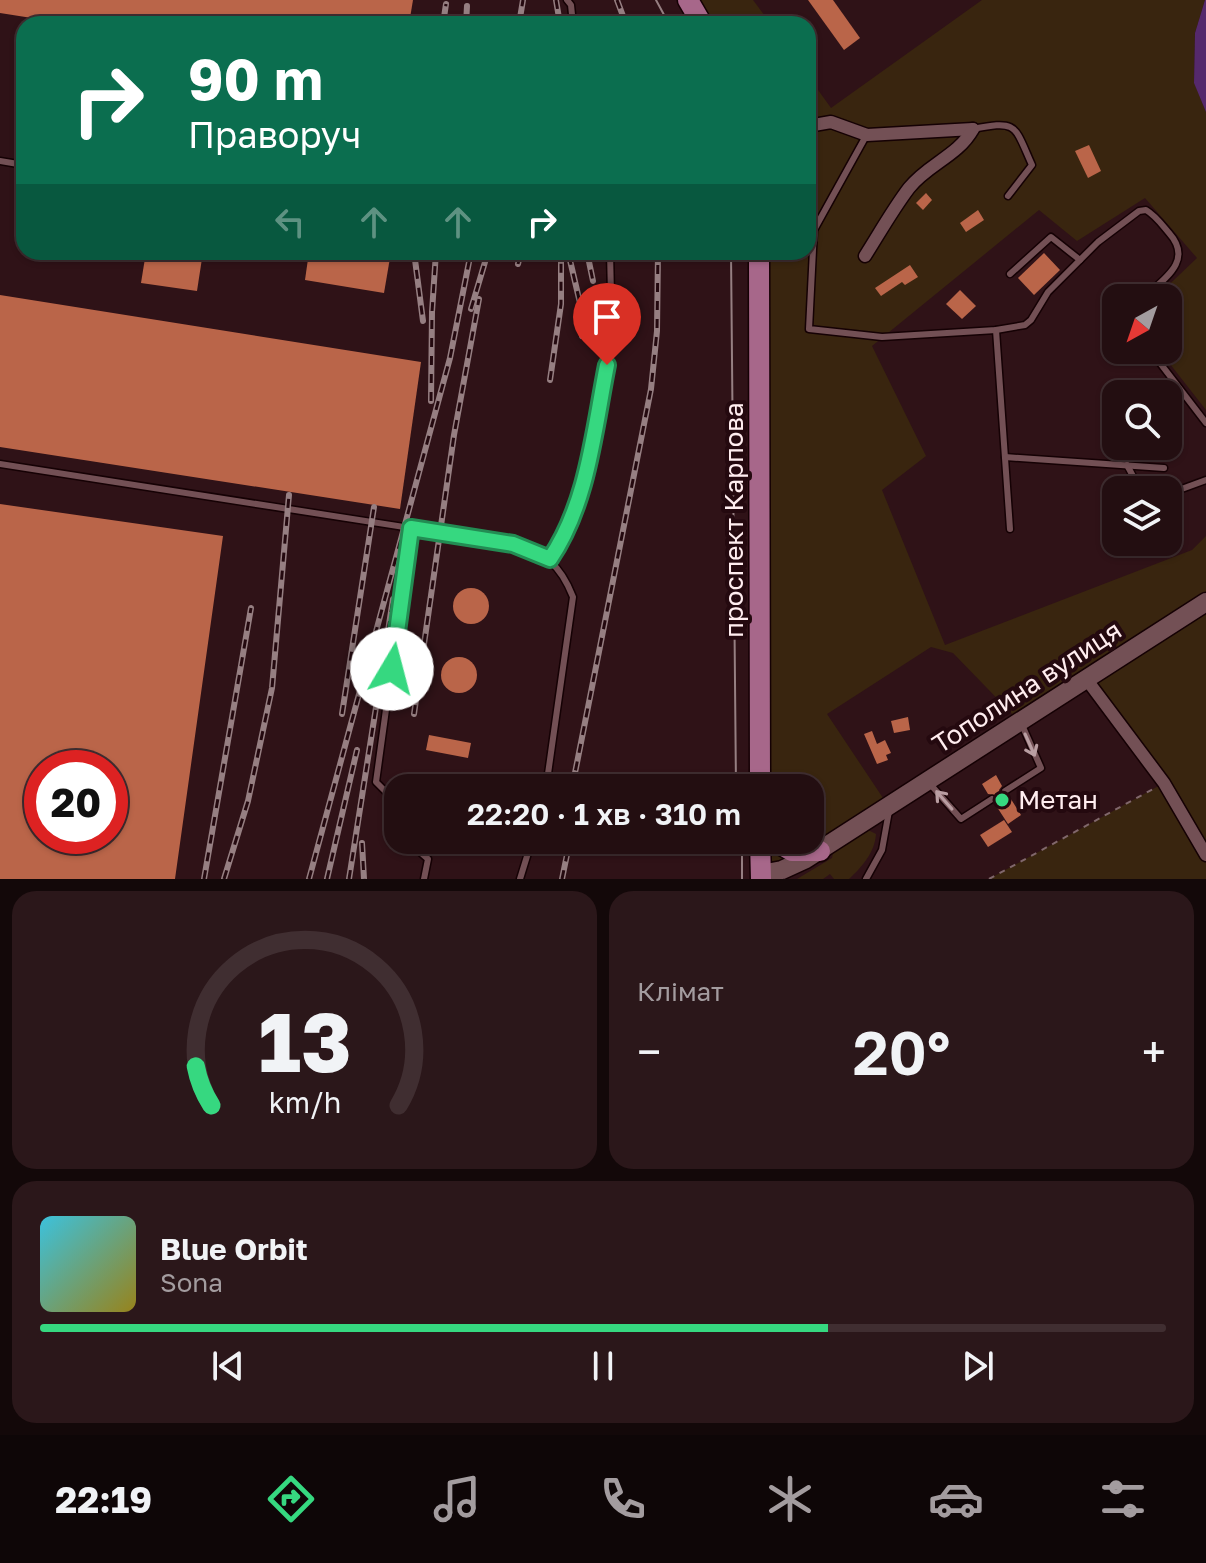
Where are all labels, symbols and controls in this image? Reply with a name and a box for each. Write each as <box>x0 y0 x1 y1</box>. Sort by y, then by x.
text: 90 m <box>188 45 323 112</box>
icon: right <box>56 48 160 152</box>
text: Праворуч <box>188 113 361 156</box>
icon: left <box>268 200 312 244</box>
icon: ahead <box>352 200 396 244</box>
icon: ahead <box>436 200 480 244</box>
icon: right <box>520 200 564 244</box>
pin <box>573 283 641 365</box>
north arrow <box>1102 284 1182 364</box>
map controls <box>1102 284 1182 556</box>
icon: arrive <box>585 295 629 339</box>
button: search <box>1102 380 1182 460</box>
street label: проспект Карпова <box>718 402 749 638</box>
button: layers <box>1102 476 1182 556</box>
street label: Тополина вулиця <box>926 614 1127 759</box>
position arrow <box>350 627 434 711</box>
one-way arrow <box>1024 732 1039 757</box>
speed limit sign: 20 <box>24 750 128 854</box>
place label: Метан <box>1018 784 1098 815</box>
one-way arrow <box>936 791 954 811</box>
marker: Метан <box>993 791 1011 809</box>
text: 22:20 · 1 хв · 310 m <box>467 796 741 832</box>
text: Клімат <box>637 976 724 1007</box>
text: 13 <box>258 990 351 1090</box>
text: 20° <box>853 1016 950 1088</box>
text: − <box>637 1025 661 1078</box>
text: + <box>1142 1025 1166 1078</box>
text: km/h <box>268 1085 341 1119</box>
text: Blue Orbit <box>160 1231 308 1267</box>
text: Sona <box>160 1267 223 1298</box>
icon: previous <box>206 1344 250 1388</box>
icon: pause <box>581 1344 625 1388</box>
icon: next <box>956 1344 1000 1388</box>
icon: directions <box>263 1471 319 1527</box>
icon: music <box>429 1471 485 1527</box>
icon: phone <box>595 1471 651 1527</box>
icon: climate <box>762 1471 818 1527</box>
icon: car <box>928 1471 984 1527</box>
icon: filters <box>1095 1471 1151 1527</box>
text: 22:19 <box>55 1478 152 1521</box>

